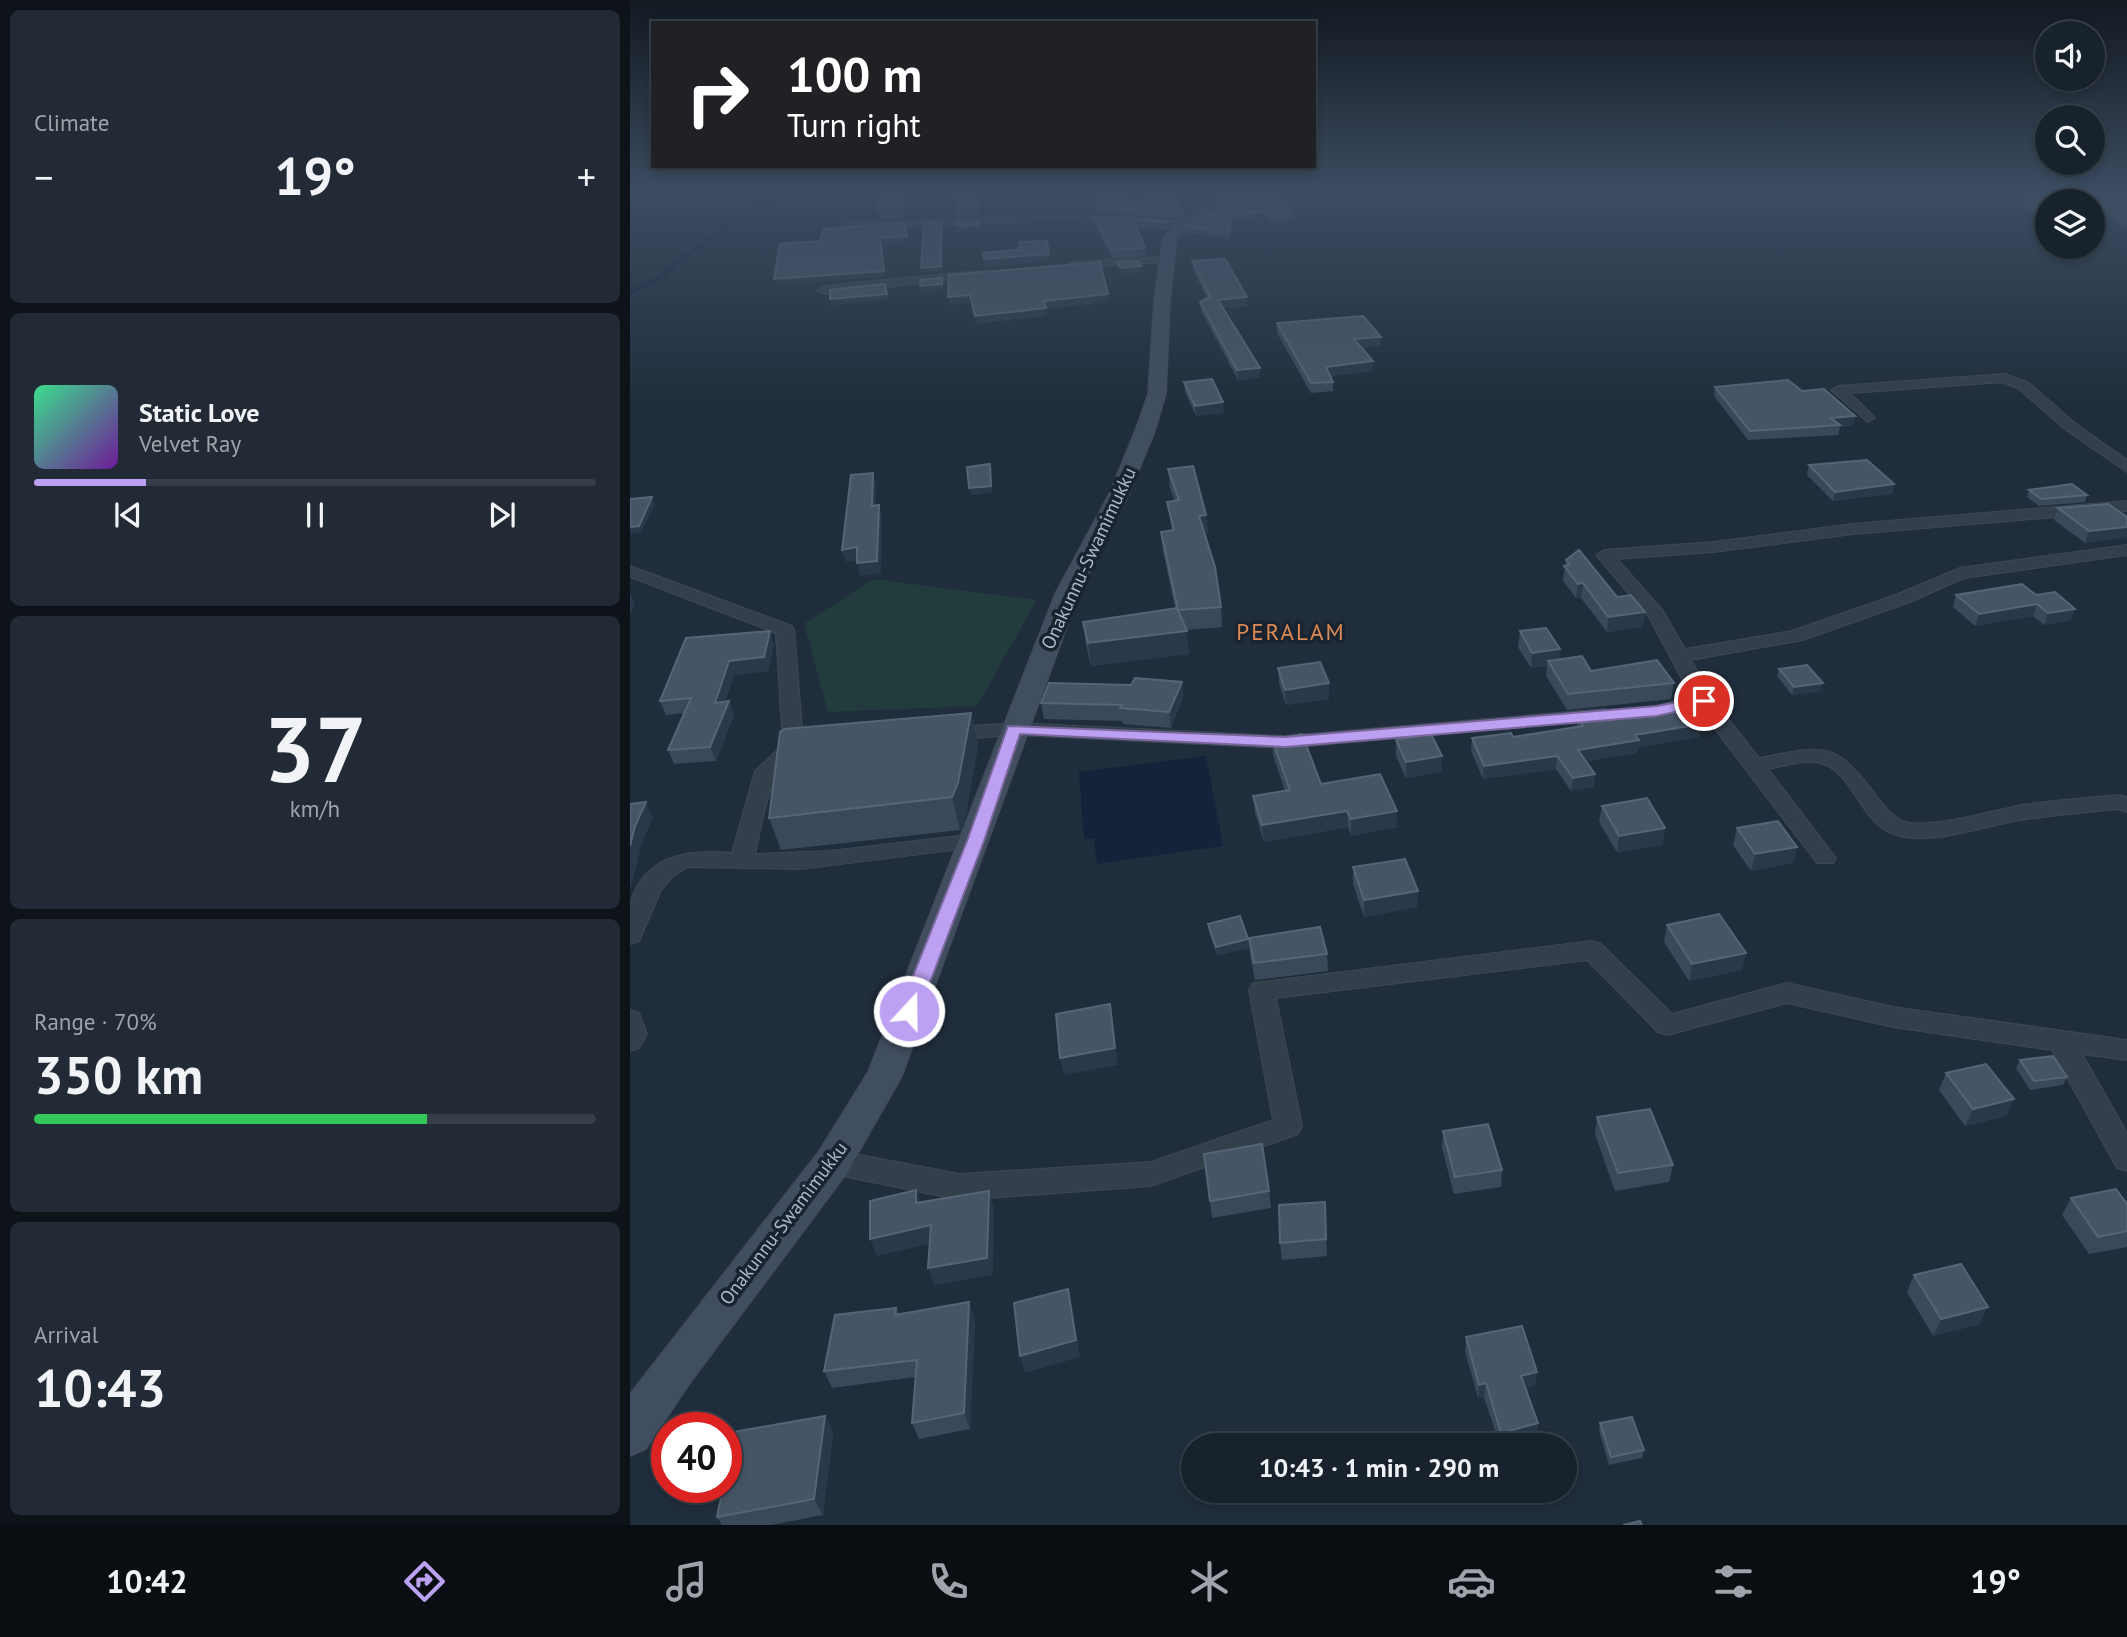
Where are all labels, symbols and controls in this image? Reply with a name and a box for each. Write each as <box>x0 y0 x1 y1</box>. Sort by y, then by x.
map controls <box>2035 21 2105 259</box>
button: sound <box>2035 21 2105 91</box>
text: 100 m <box>787 42 922 106</box>
icon: right <box>672 49 763 140</box>
text: Turn right <box>787 104 921 146</box>
button: search <box>2035 105 2105 175</box>
text: Climate <box>34 108 109 137</box>
text: 19° <box>274 142 356 209</box>
text: − <box>34 152 53 201</box>
text: + <box>577 152 596 201</box>
button: layers <box>2035 189 2105 259</box>
text: Static Love <box>139 396 260 429</box>
text: Velvet Ray <box>139 429 241 458</box>
street label: Onakunnu-Swamimukku <box>1035 463 1141 653</box>
icon: previous <box>109 496 147 534</box>
icon: pause <box>296 496 334 534</box>
icon: next <box>483 496 521 534</box>
district label: PERALAM <box>1236 617 1346 646</box>
pin <box>1674 671 1734 731</box>
icon: arrive <box>1685 682 1723 720</box>
text: 37 <box>263 689 367 807</box>
text: km/h <box>290 794 340 823</box>
position arrow <box>872 974 946 1048</box>
text: Range · 70% <box>34 1007 157 1036</box>
text: 350 km <box>34 1041 203 1108</box>
street label: Onakunnu-Swamimukku <box>714 1137 852 1309</box>
text: Arrival <box>34 1320 98 1349</box>
text: 10:43 <box>34 1354 166 1421</box>
speed limit sign: 40 <box>651 1412 742 1503</box>
text: 10:43 · 1 min · 290 m <box>1259 1451 1499 1484</box>
icon: directions <box>400 1557 449 1606</box>
icon: music <box>662 1557 711 1606</box>
icon: phone <box>924 1557 973 1606</box>
icon: climate <box>1185 1557 1234 1606</box>
icon: car <box>1447 1557 1496 1606</box>
icon: filters <box>1709 1557 1758 1606</box>
text: 10:42 <box>106 1560 188 1602</box>
text: 19° <box>1970 1560 2021 1602</box>

